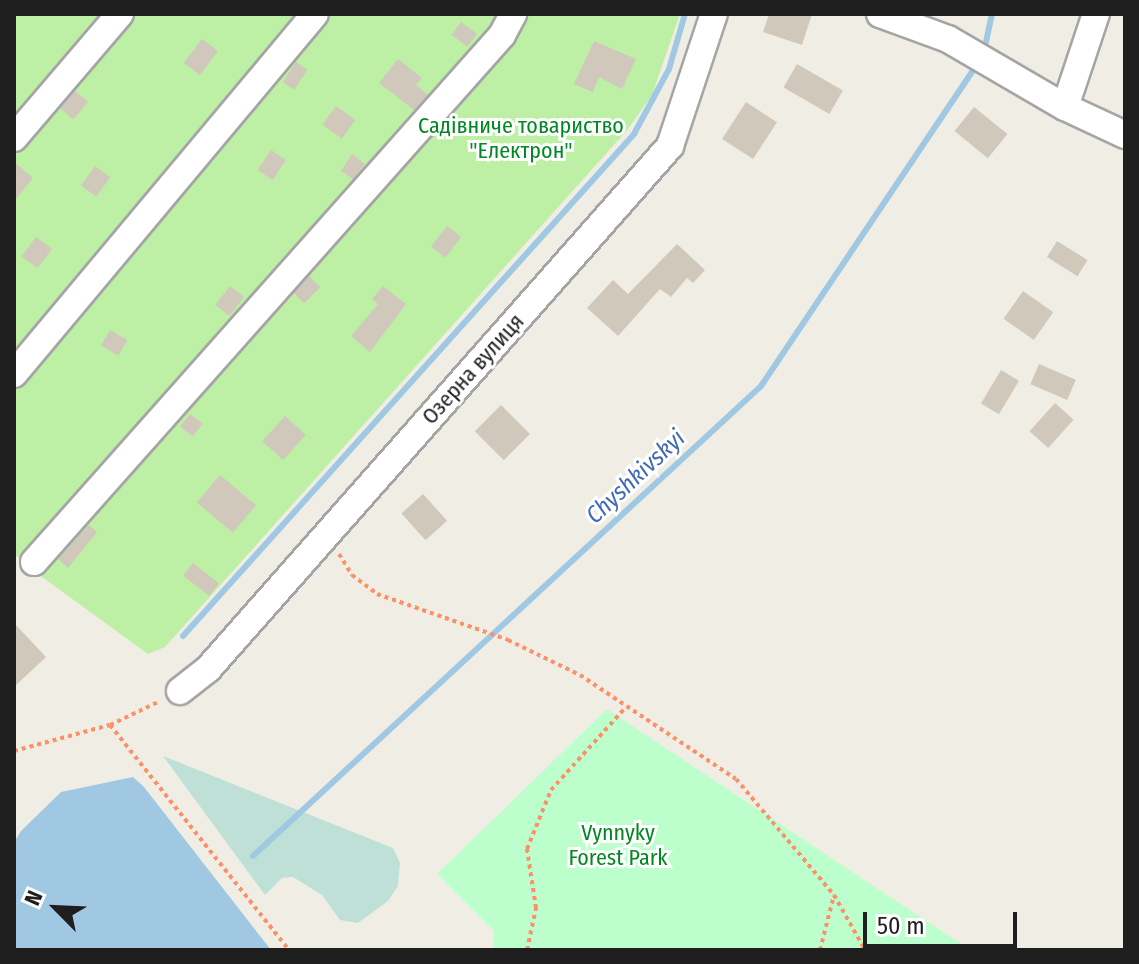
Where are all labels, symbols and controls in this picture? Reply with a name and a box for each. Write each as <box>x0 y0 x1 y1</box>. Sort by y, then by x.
park label: Садівниче товариство "Електрон" <box>418 112 624 164</box>
street label: Озерна вулиця <box>417 308 529 430</box>
water label: Chyshkivskyi <box>581 424 691 530</box>
park label: Vynnyky Forest Park <box>568 819 668 870</box>
north arrow <box>16 868 96 948</box>
text: N <box>19 887 49 910</box>
scale bar <box>867 896 1021 946</box>
text: 50 m <box>877 912 925 940</box>

